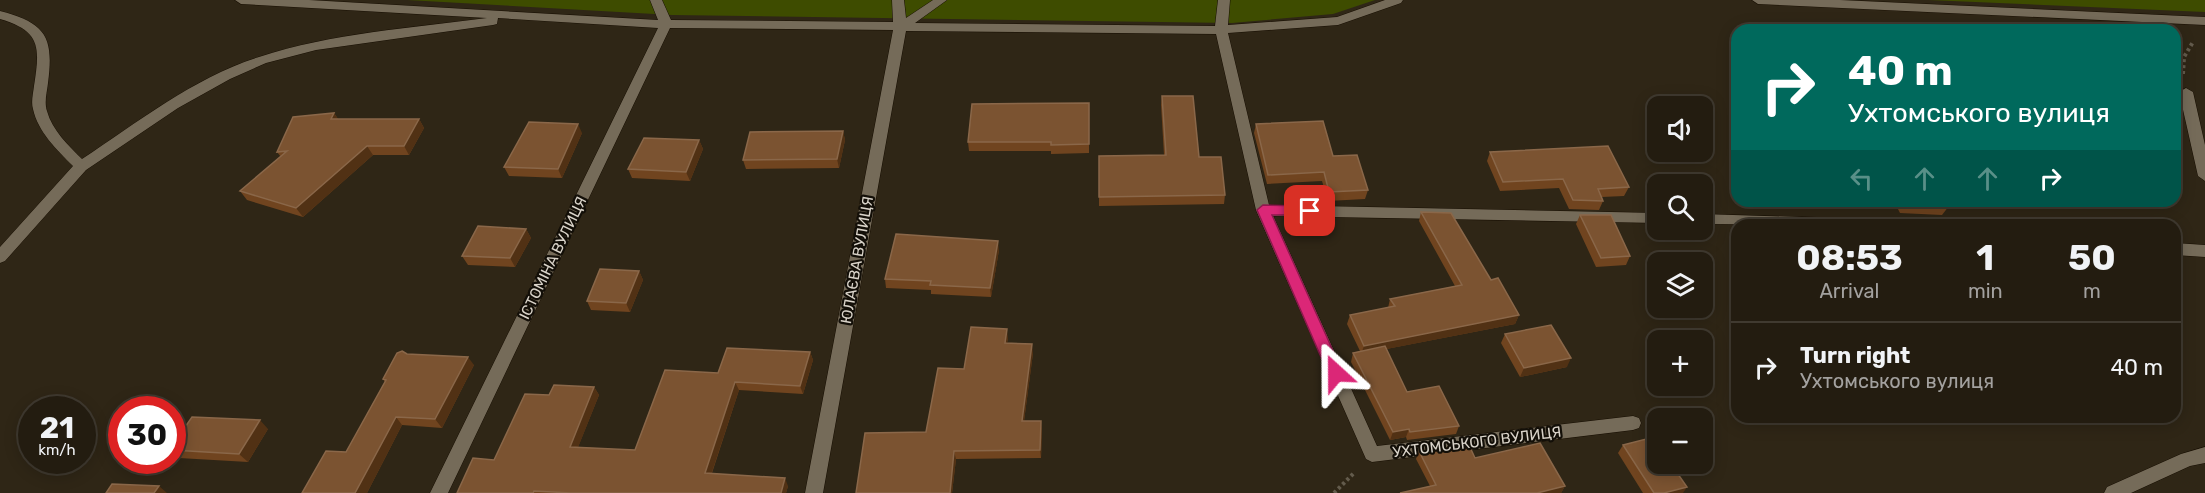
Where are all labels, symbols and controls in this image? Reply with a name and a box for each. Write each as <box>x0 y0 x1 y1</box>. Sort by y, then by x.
text: 40 m <box>1848 46 1953 96</box>
icon: right <box>1749 48 1827 126</box>
map controls <box>1647 96 1713 474</box>
button: sound <box>1647 96 1713 162</box>
text: Ухтомського вулиця <box>1848 97 2110 129</box>
icon: left <box>1845 162 1878 195</box>
icon: ahead <box>1908 162 1941 195</box>
icon: ahead <box>1971 162 2004 195</box>
icon: right <box>2034 162 2067 195</box>
button: search <box>1647 174 1713 240</box>
pin <box>1284 185 1335 236</box>
street label: ІСТОМІНА ВУЛИЦЯ <box>515 194 591 322</box>
icon: arrive <box>1293 194 1326 227</box>
street label: ЮЛАЄВА ВУЛИЦЯ <box>837 195 877 325</box>
text: 08:53 <box>1796 236 1903 279</box>
text: 1 <box>1976 236 1994 279</box>
text: 50 <box>2068 236 2116 279</box>
button: layers <box>1647 252 1713 318</box>
text: Arrival <box>1819 279 1879 303</box>
text: min <box>1968 279 2003 303</box>
text: m <box>2083 279 2101 303</box>
button: + <box>1647 330 1713 396</box>
position arrow <box>1304 341 1368 405</box>
text: Turn right <box>1800 342 1910 369</box>
icon: right <box>1749 351 1782 384</box>
text: 40 m <box>2110 354 2163 381</box>
text: Ухтомського вулиця <box>1800 369 1994 393</box>
speed limit sign: 30 <box>108 396 186 474</box>
button: − <box>1647 408 1713 474</box>
text: 21 <box>40 410 74 446</box>
street label: УХТОМСЬКОГО ВУЛИЦЯ <box>1392 423 1562 461</box>
text: km/h <box>38 441 76 459</box>

